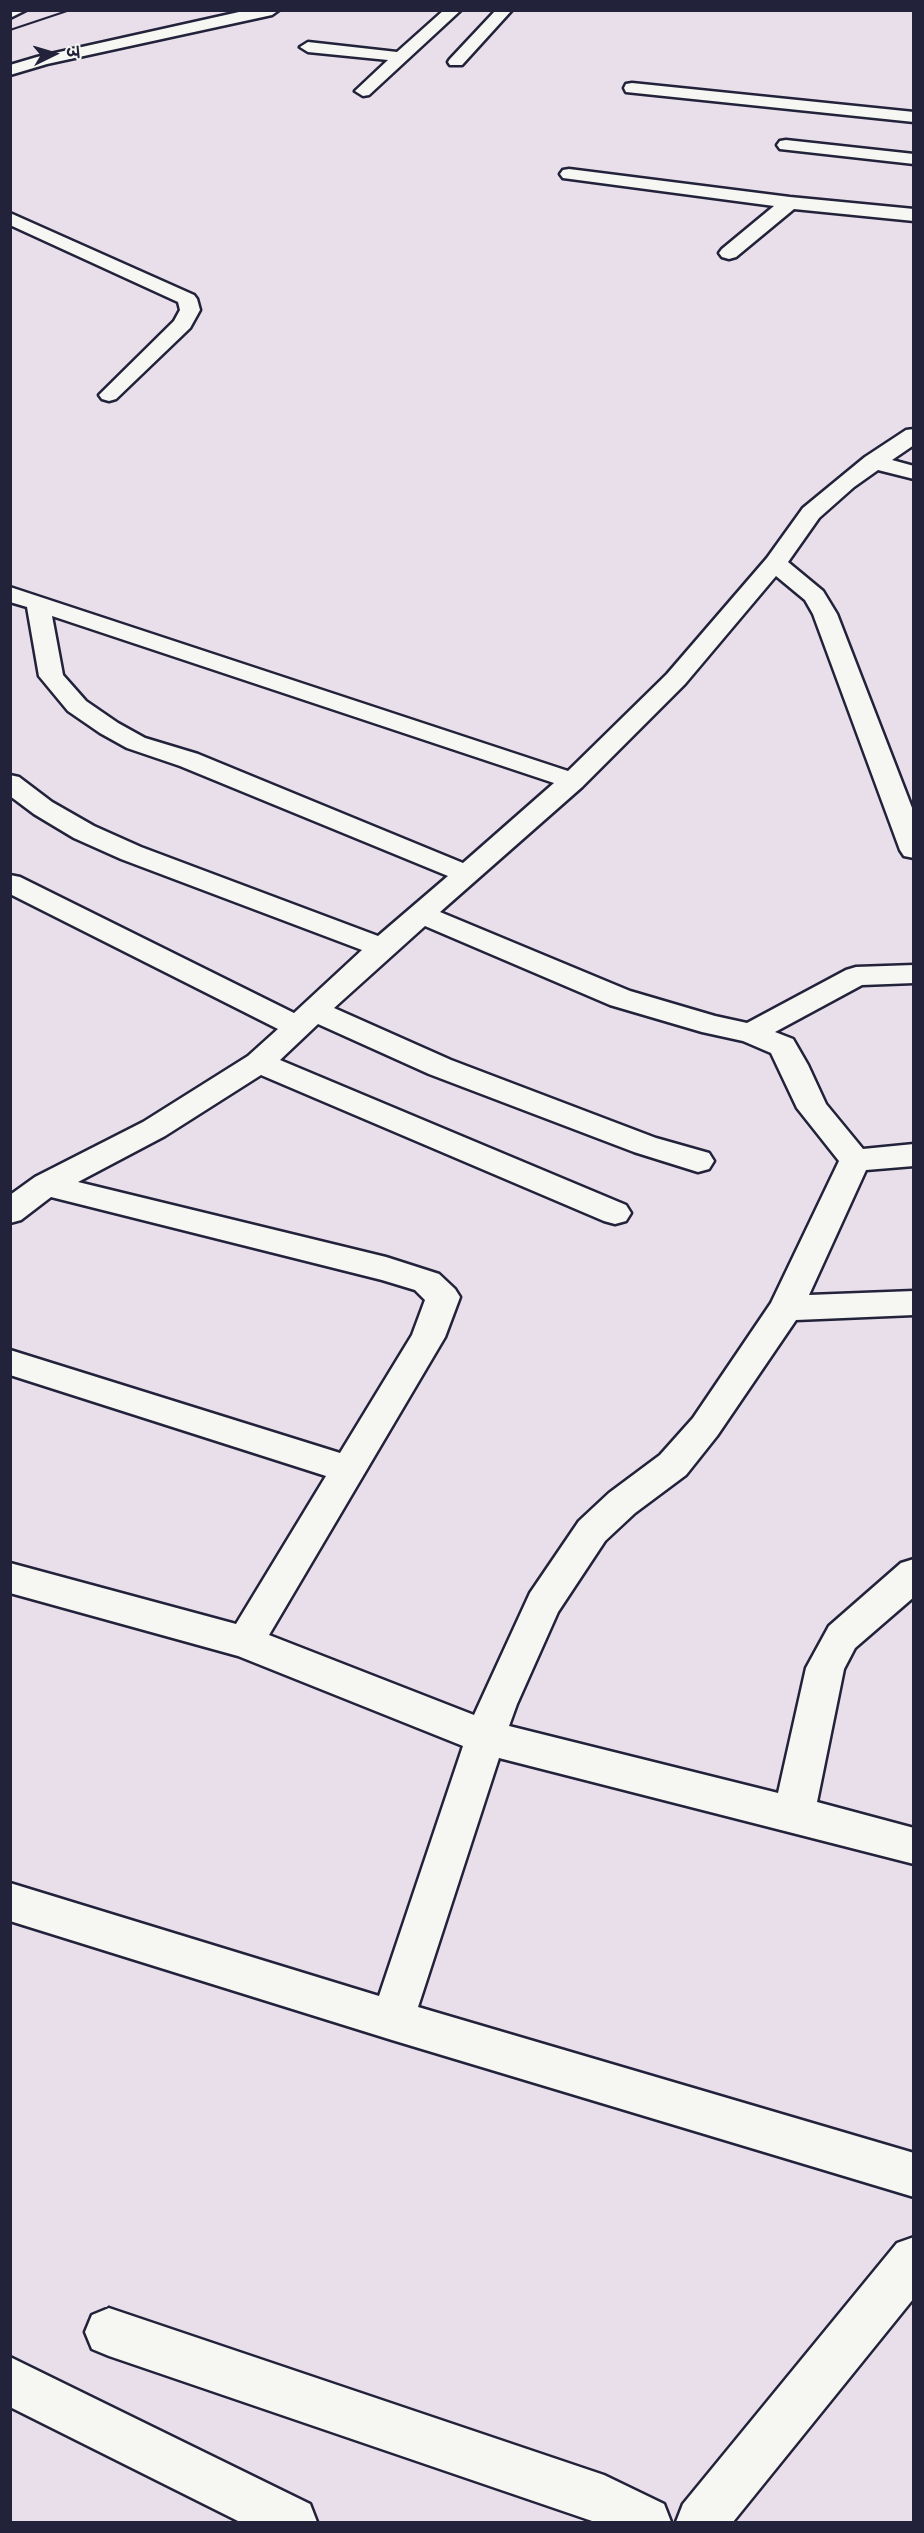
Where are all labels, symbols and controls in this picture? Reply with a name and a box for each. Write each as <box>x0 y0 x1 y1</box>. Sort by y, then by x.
north arrow <box>24 24 84 84</box>
text: उ <box>62 46 82 59</box>

